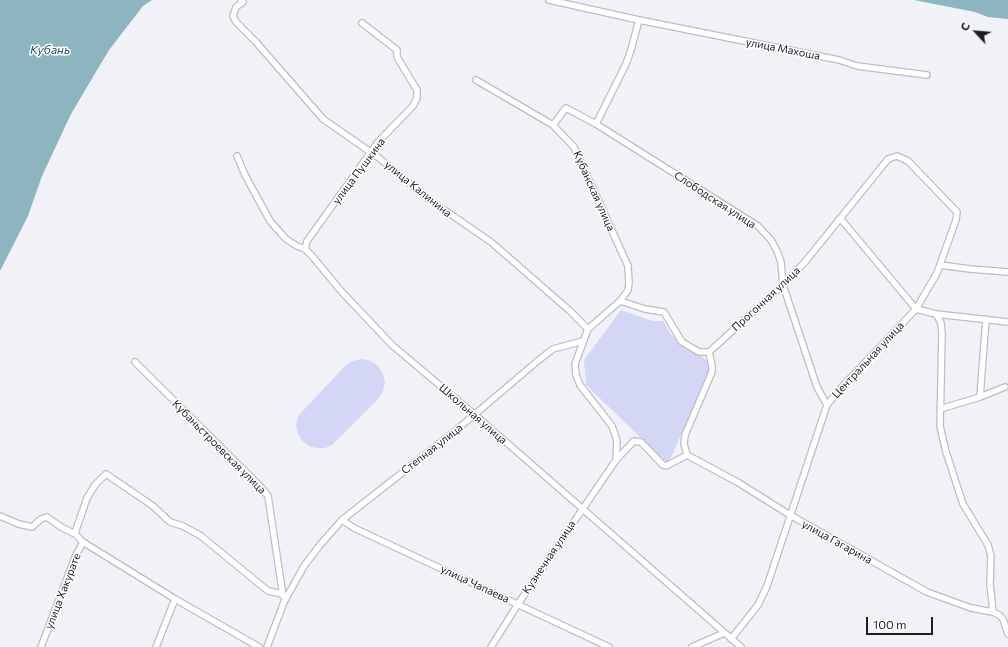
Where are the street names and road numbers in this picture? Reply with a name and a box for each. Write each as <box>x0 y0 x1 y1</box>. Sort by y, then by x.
street label: улица Махоша <box>745 35 821 63</box>
street label: улица Пушкина <box>330 135 388 207</box>
street label: Кубанская улица <box>570 149 618 233</box>
street label: улица Калинина <box>382 158 454 220</box>
street label: Слободская улица <box>672 169 758 231</box>
street label: Прогонная улица <box>729 264 803 334</box>
street label: Центральная улица <box>829 319 907 401</box>
street label: Школьная улица <box>436 381 510 447</box>
street label: Кубаньстроевская улица <box>169 397 269 497</box>
street label: Степная улица <box>399 421 465 477</box>
street label: улица Гагарина <box>800 517 874 567</box>
street label: Кузнечная улица <box>520 518 578 596</box>
street label: улица Хакурате <box>43 551 83 631</box>
street label: улица Чапаева <box>438 562 512 606</box>

